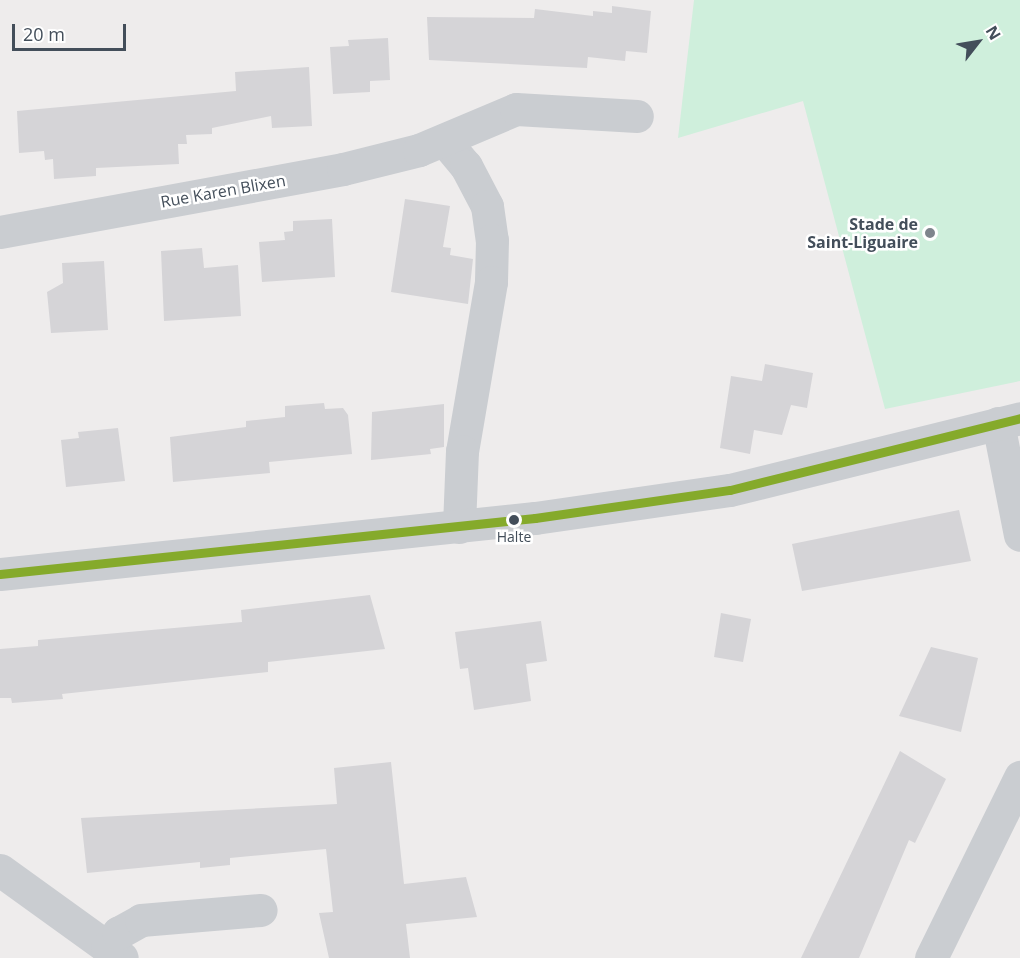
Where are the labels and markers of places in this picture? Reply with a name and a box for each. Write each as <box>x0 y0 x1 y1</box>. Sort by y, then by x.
place label: Stade de Saint-Liguaire <box>807 214 918 252</box>
marker: Stade de Saint-Liguaire <box>923 226 937 240</box>
marker: Halte <box>508 514 520 526</box>
place label: Halte <box>497 529 531 545</box>

